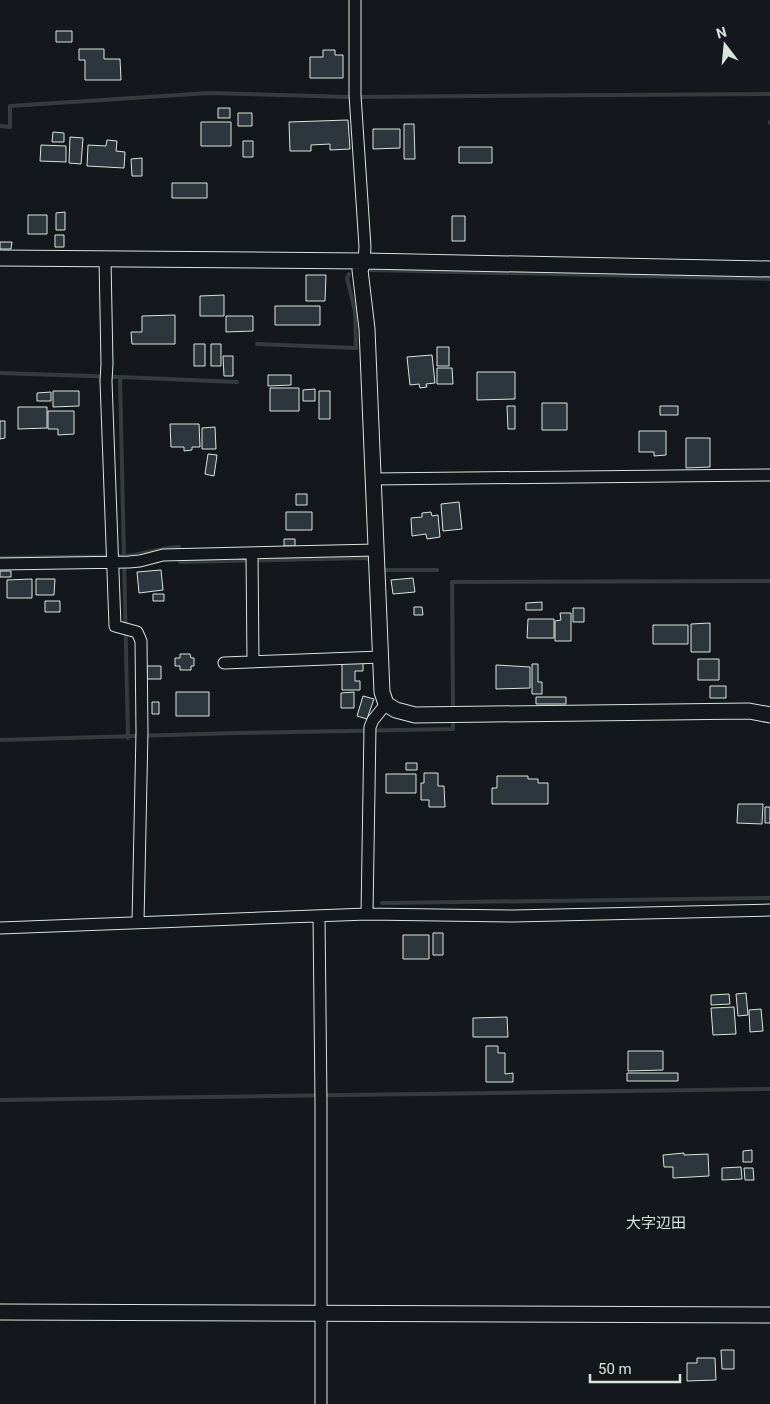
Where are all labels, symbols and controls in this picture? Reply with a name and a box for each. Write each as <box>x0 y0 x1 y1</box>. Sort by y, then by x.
north arrow <box>700 20 750 70</box>
text: N <box>714 23 728 42</box>
district label: 大字辺田 <box>626 1214 686 1232</box>
scale bar <box>590 1352 680 1384</box>
text: 50 m <box>598 1360 632 1378</box>

